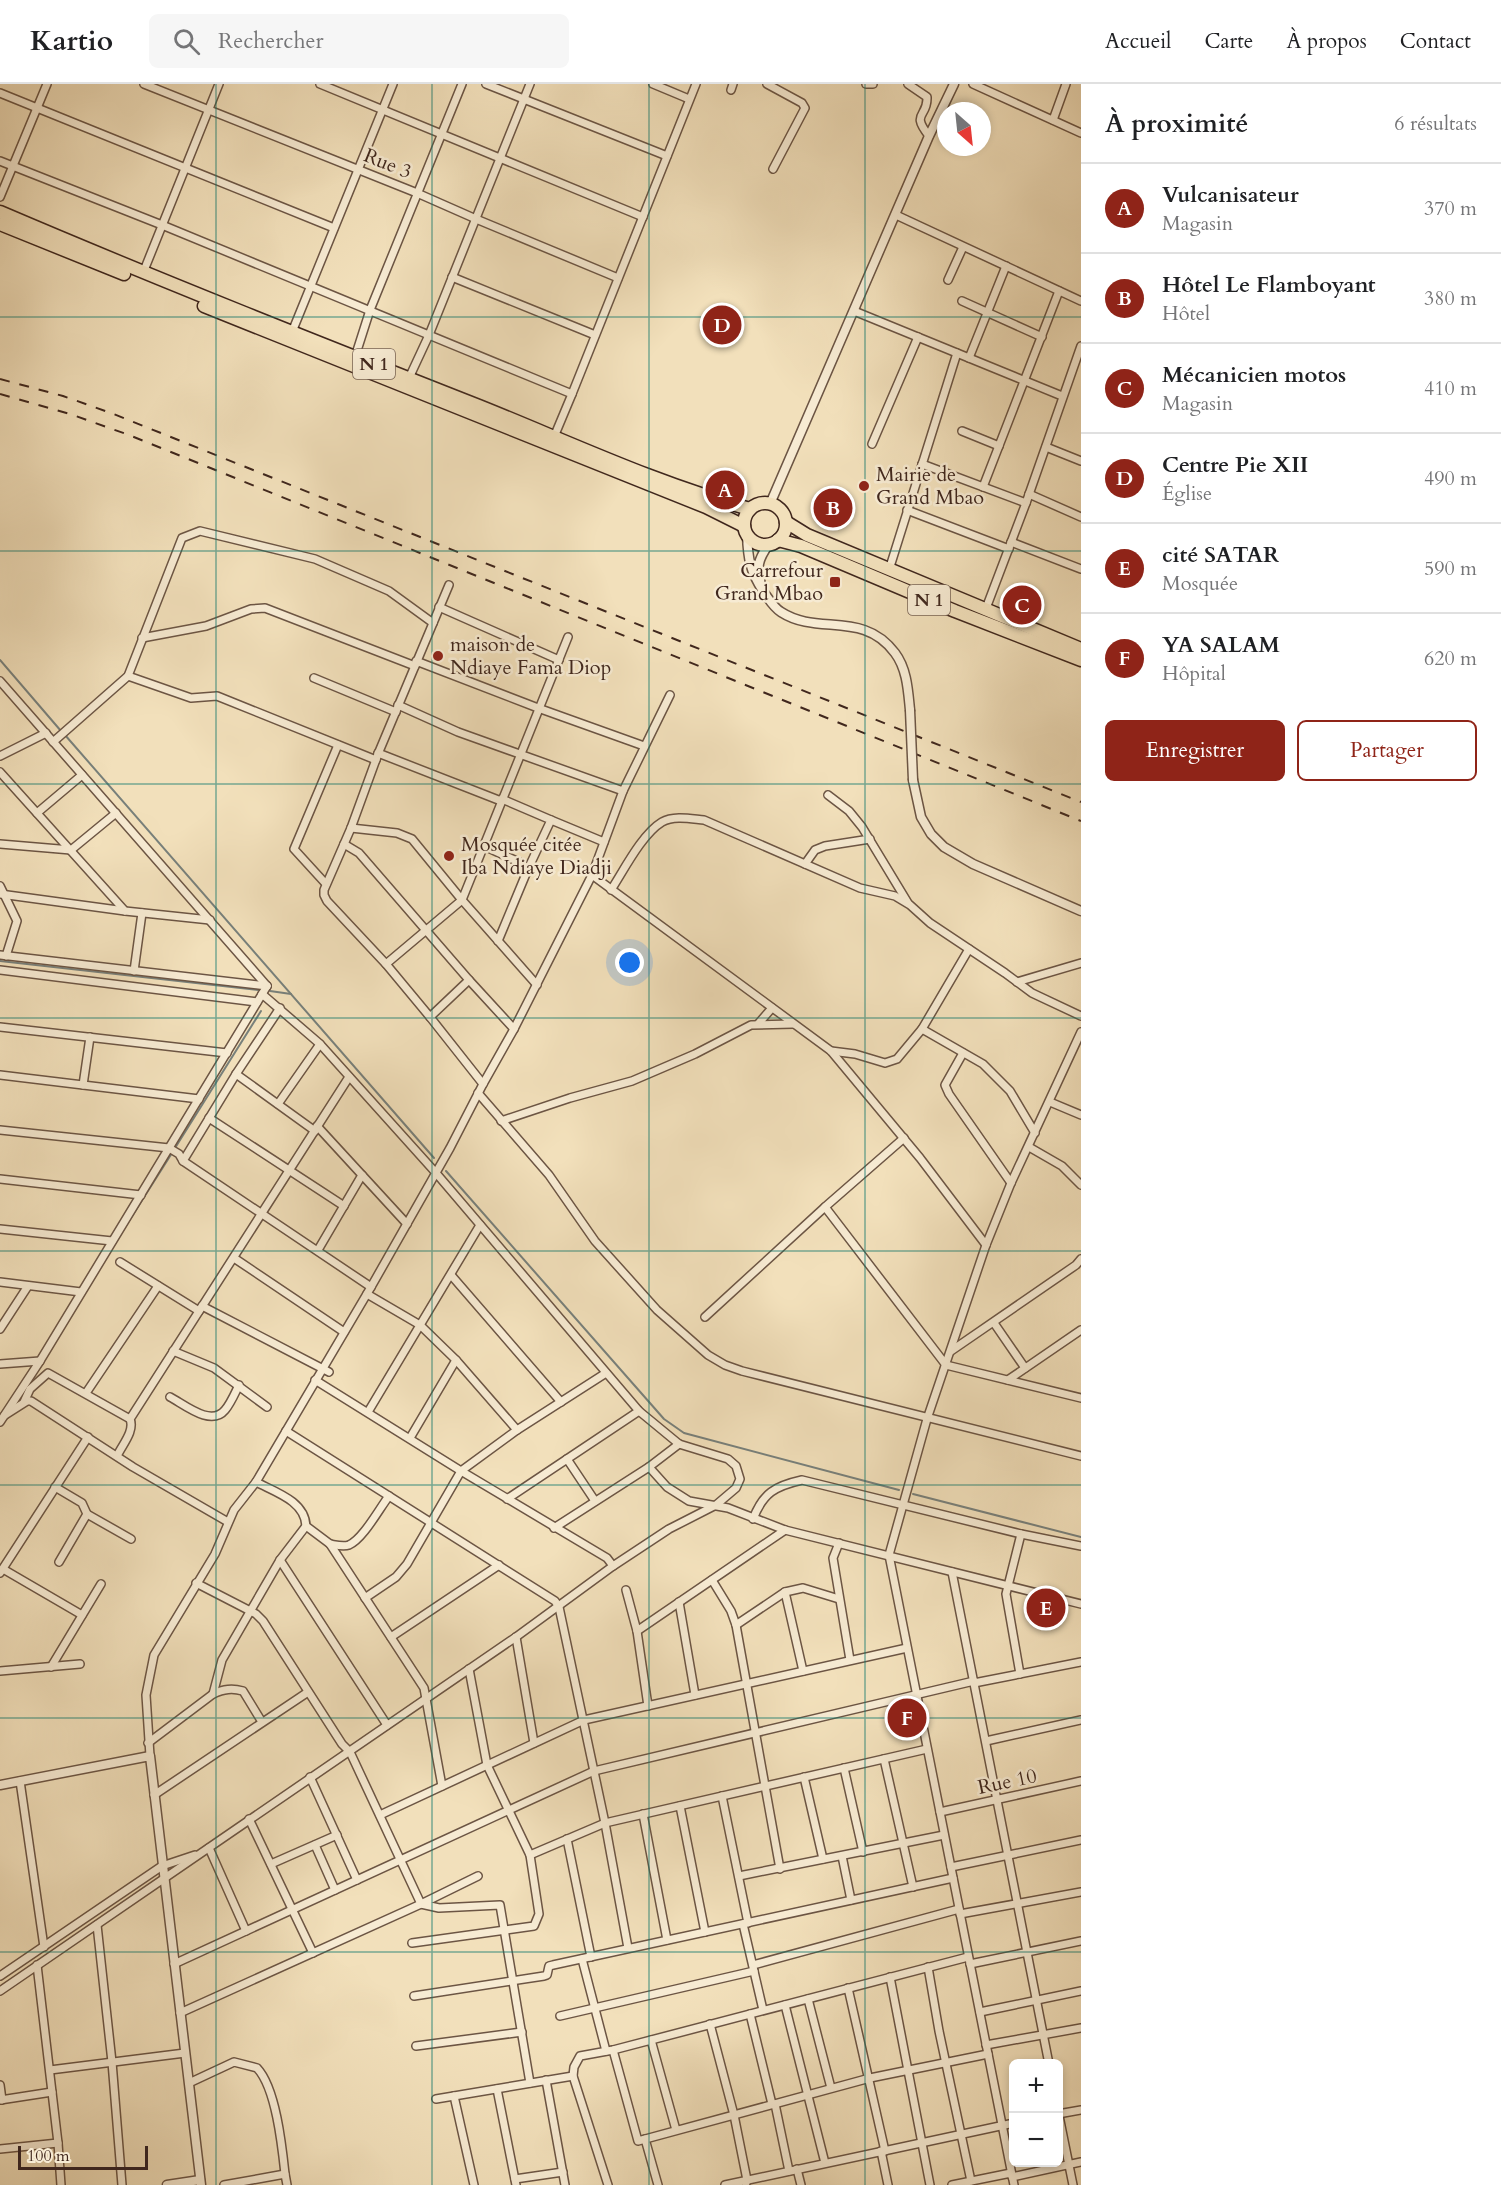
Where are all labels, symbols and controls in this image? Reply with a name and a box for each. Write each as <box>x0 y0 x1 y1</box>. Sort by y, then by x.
search box <box>149 14 569 68</box>
text: Kartio <box>30 22 113 60</box>
icon: search <box>170 25 203 58</box>
text: Rechercher <box>218 26 324 56</box>
text: Accueil <box>1105 27 1171 56</box>
text: Carte <box>1204 27 1253 56</box>
text: À propos <box>1286 27 1367 56</box>
text: Contact <box>1400 27 1471 56</box>
north arrow <box>937 102 991 156</box>
text: À proximité <box>1105 106 1248 141</box>
text: 6 résultats <box>1394 110 1477 137</box>
street label: Rue 3 <box>360 142 416 185</box>
text: Vulcanisateur <box>1162 180 1299 210</box>
text: A <box>1117 195 1132 222</box>
text: 370 m <box>1424 195 1477 222</box>
text: Magasin <box>1162 210 1233 237</box>
text: Hôtel Le Flamboyant <box>1162 270 1376 300</box>
text: B <box>1117 285 1132 312</box>
text: 380 m <box>1424 285 1477 312</box>
text: Hôtel <box>1162 300 1210 327</box>
pin: D <box>702 302 742 348</box>
road number: N 1 <box>353 349 395 379</box>
text: Mécanicien motos <box>1162 360 1346 390</box>
text: C <box>1117 375 1132 402</box>
text: 410 m <box>1424 375 1477 402</box>
text: Magasin <box>1162 390 1233 417</box>
text: Centre Pie XII <box>1162 450 1308 480</box>
place label: Mairie de Grand Mbao <box>876 461 984 511</box>
text: D <box>1116 465 1133 492</box>
text: 490 m <box>1424 465 1477 492</box>
pin: A <box>706 468 744 512</box>
marker: Mairie de Grand Mbao <box>857 479 871 493</box>
text: Église <box>1162 480 1212 507</box>
pin: B <box>814 486 852 530</box>
text: cité SATAR <box>1162 540 1279 570</box>
text: E <box>1118 555 1131 582</box>
text: 590 m <box>1424 555 1477 582</box>
place label: Carrefour Grand Mbao <box>715 557 824 607</box>
text: Mosquée <box>1162 570 1238 597</box>
marker: Carrefour Grand Mbao <box>828 575 842 589</box>
pin: C <box>1002 582 1042 628</box>
road number: N 1 <box>908 585 950 615</box>
text: YA SALAM <box>1162 630 1280 660</box>
place label: maison de Ndiaye Fama Diop <box>450 631 611 681</box>
text: F <box>1119 645 1130 672</box>
text: 620 m <box>1424 645 1477 672</box>
marker: maison de Ndiaye Fama Diop <box>431 649 445 663</box>
text: Hôpital <box>1162 660 1226 687</box>
button: Enregistrer <box>1105 720 1285 781</box>
button: Partager <box>1297 720 1477 781</box>
place label: Mosquée citée Iba Ndiaye Diadji <box>461 831 612 881</box>
marker: Mosquée citée Iba Ndiaye Diadji <box>442 849 456 863</box>
your location <box>615 948 644 977</box>
pin: E <box>1026 1586 1066 1630</box>
pin: F <box>888 1696 926 1740</box>
street label: Rue 10 <box>975 1762 1039 1801</box>
map controls <box>1009 2059 1063 2167</box>
button: + <box>1009 2059 1063 2113</box>
button: − <box>1009 2113 1063 2167</box>
scale bar <box>18 2143 148 2170</box>
text: 100 m <box>27 2145 69 2167</box>

